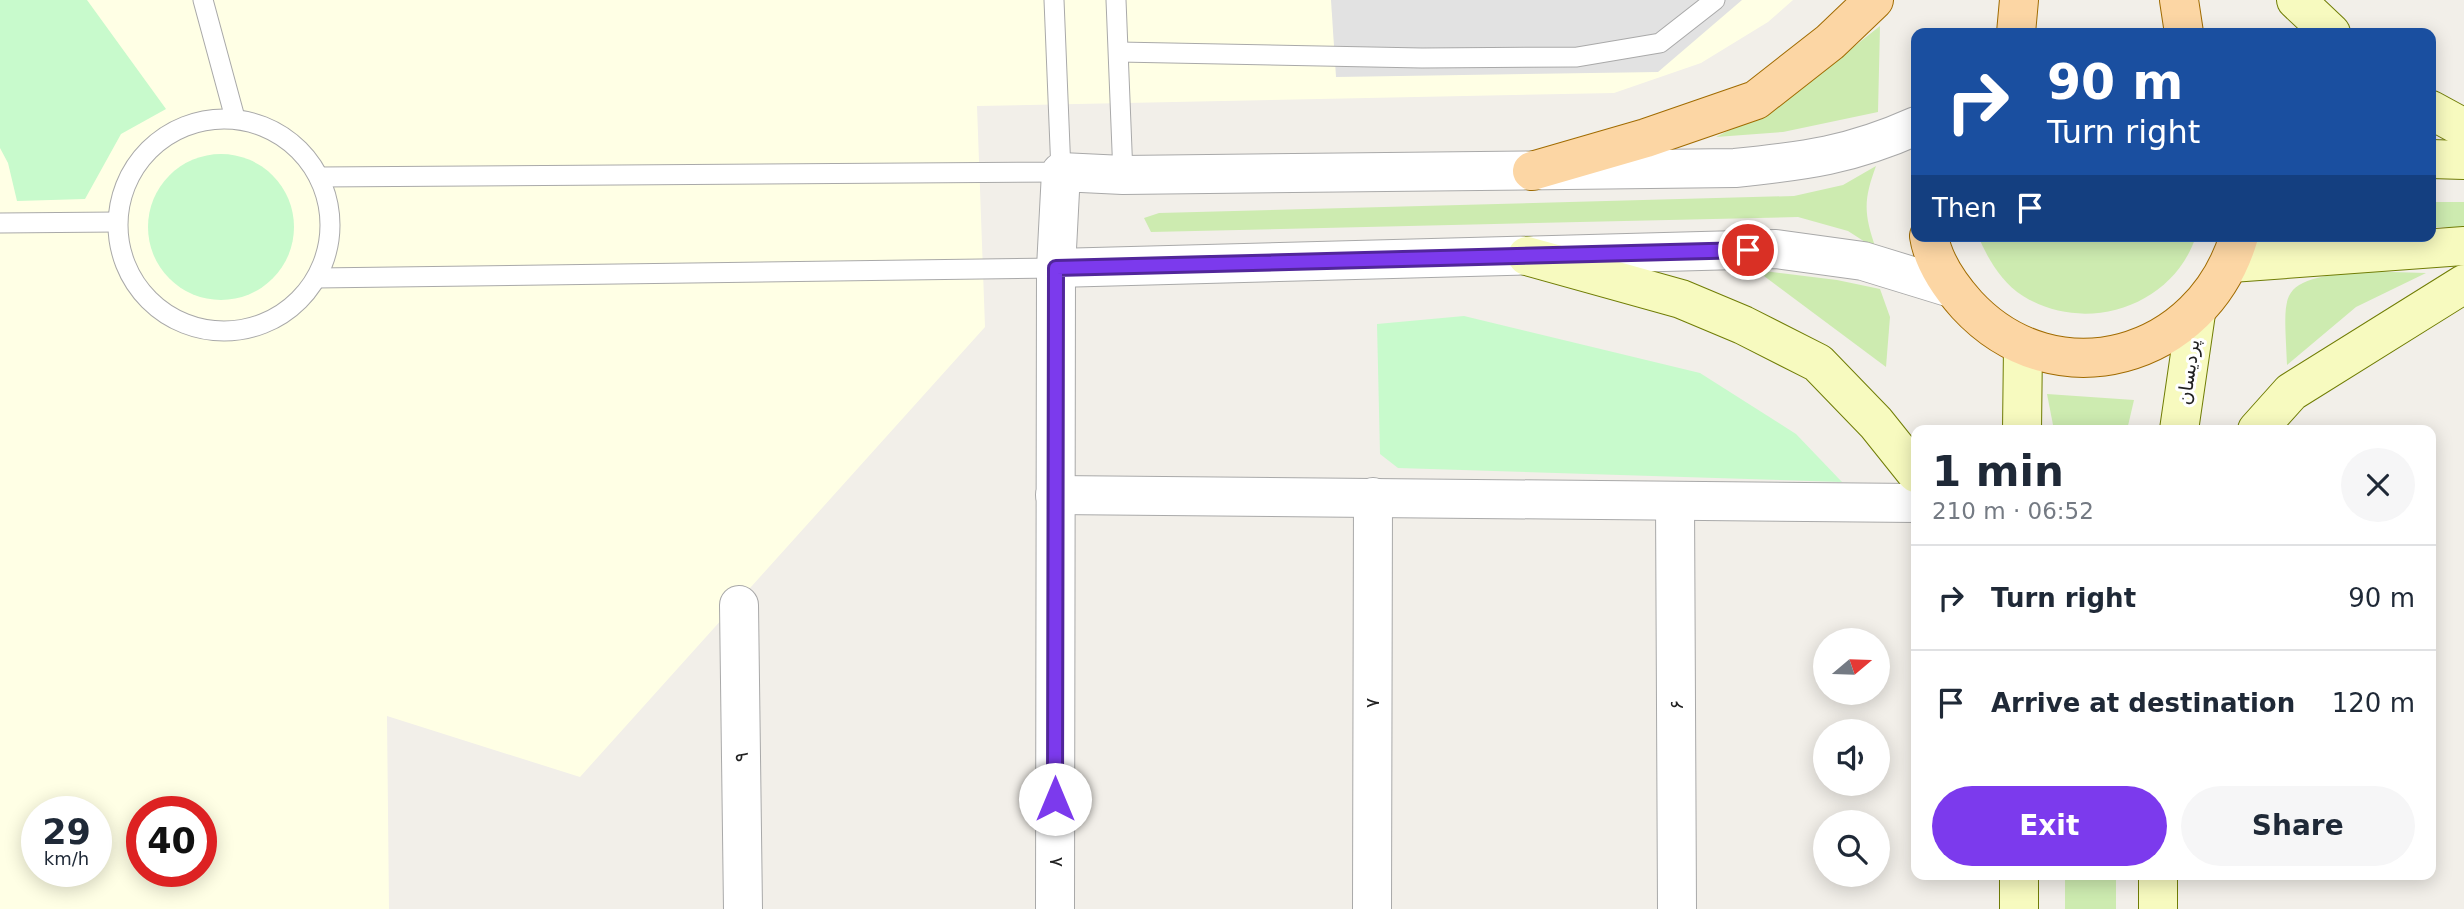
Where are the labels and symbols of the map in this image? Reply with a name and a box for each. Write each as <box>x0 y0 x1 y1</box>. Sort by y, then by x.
pin <box>1718 220 1778 280</box>
street label: پردیسان <box>2172 338 2204 406</box>
north arrow <box>1813 628 1890 705</box>
street label: ۷ <box>1361 698 1383 708</box>
street label: ۶ <box>1665 700 1687 710</box>
street label: ۹ <box>730 752 752 762</box>
position arrow <box>1018 762 1092 836</box>
speed limit sign: 40 <box>126 796 217 887</box>
street label: ۸ <box>1044 857 1066 867</box>

